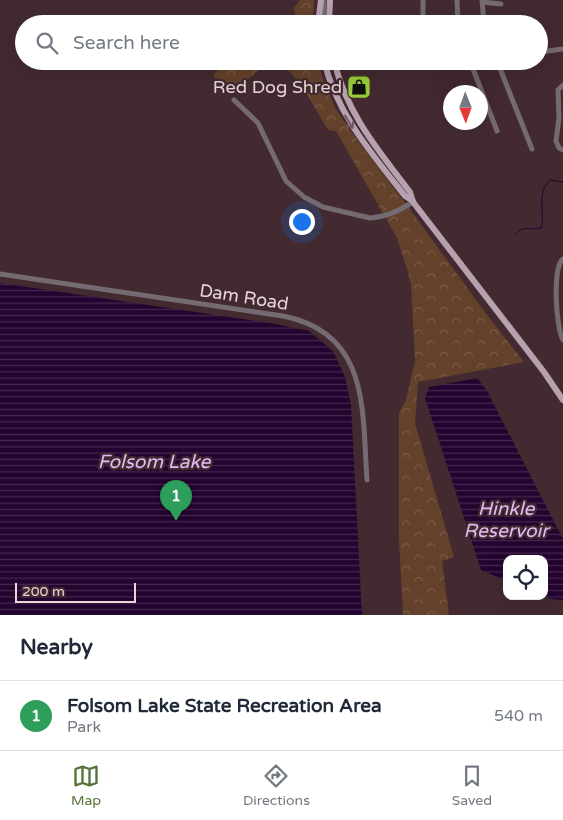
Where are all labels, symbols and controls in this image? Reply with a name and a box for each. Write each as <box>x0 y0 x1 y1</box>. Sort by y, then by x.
search box <box>15 15 548 70</box>
icon: search <box>33 29 61 57</box>
text: Search here <box>73 32 180 54</box>
shop icon: Red Dog Shred <box>346 74 372 100</box>
place label: Red Dog Shred <box>213 76 342 98</box>
north arrow <box>443 85 488 130</box>
one-way arrow <box>344 115 355 129</box>
your location <box>289 209 315 235</box>
street label: Dam Road <box>198 279 290 315</box>
water label: Folsom Lake <box>98 451 212 473</box>
pin: 1 <box>160 480 192 521</box>
water label: Hinkle Reservoir <box>464 498 551 542</box>
map controls <box>503 555 548 600</box>
button: locate <box>503 555 548 600</box>
scale bar <box>15 580 136 603</box>
text: 200 m <box>22 583 65 600</box>
text: Nearby <box>20 635 93 660</box>
text: Folsom Lake State Recreation Area <box>67 695 382 717</box>
text: 1 <box>31 706 41 726</box>
text: 540 m <box>494 706 543 726</box>
text: Park <box>67 717 101 737</box>
tab: Map <box>71 762 101 809</box>
tab: Directions <box>243 762 310 809</box>
tab: Saved <box>452 762 492 809</box>

